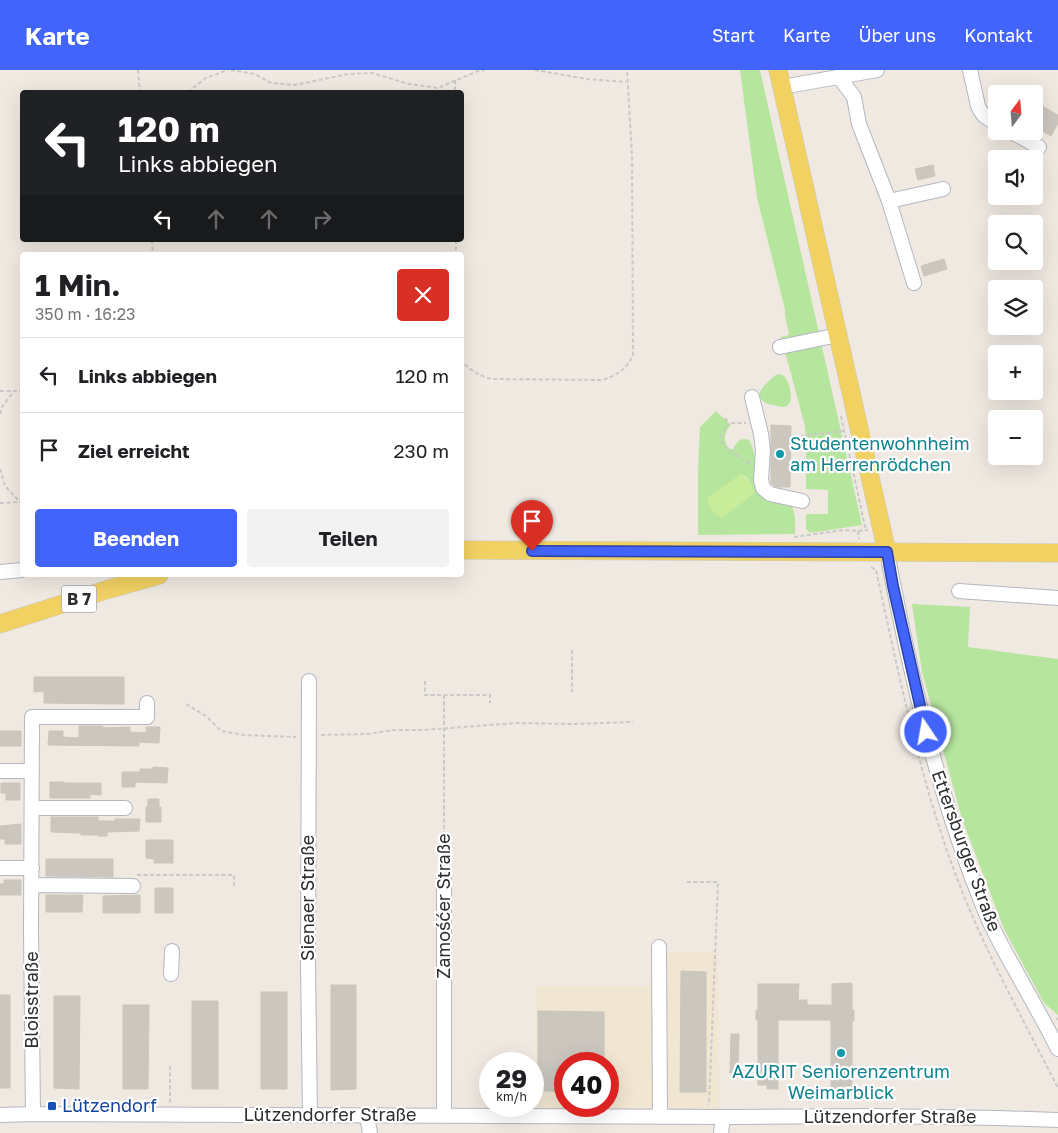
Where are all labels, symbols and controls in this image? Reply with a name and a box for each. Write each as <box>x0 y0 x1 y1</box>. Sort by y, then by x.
text: Karte <box>25 21 90 50</box>
text: Start <box>712 24 755 46</box>
text: Karte <box>783 24 830 46</box>
text: Über uns <box>858 24 936 46</box>
text: Kontakt <box>964 24 1033 46</box>
north arrow <box>988 85 1042 140</box>
map controls <box>988 85 1043 465</box>
text: 120 m <box>118 108 220 150</box>
icon: left <box>35 110 100 175</box>
text: Links abbiegen <box>118 150 278 177</box>
button: sound <box>988 150 1043 205</box>
icon: left <box>149 205 177 233</box>
icon: ahead <box>202 205 230 233</box>
icon: ahead <box>255 205 283 233</box>
icon: right <box>308 205 336 233</box>
button: search <box>988 215 1043 270</box>
text: 1 Min. <box>35 267 121 303</box>
button: close <box>397 269 449 321</box>
button: layers <box>988 280 1043 335</box>
text: 350 m · 16:23 <box>35 304 135 324</box>
button: + <box>988 345 1043 400</box>
icon: left <box>35 361 63 389</box>
text: Links abbiegen <box>78 364 217 387</box>
text: 120 m <box>395 364 449 387</box>
button: − <box>988 410 1043 465</box>
place label: Studentenwohnheim am Herrenrödchen <box>790 432 970 475</box>
icon: arrive <box>35 436 63 464</box>
text: Ziel erreicht <box>78 439 190 462</box>
text: 230 m <box>394 439 449 462</box>
marker: Studentenwohnheim am Herrenrödchen <box>774 448 786 460</box>
pin <box>511 500 553 551</box>
icon: arrive <box>518 507 546 535</box>
button: Beenden <box>35 509 237 567</box>
button: Teilen <box>247 509 449 567</box>
road number: B 7 <box>62 586 96 612</box>
position arrow <box>899 705 951 757</box>
street label: Ettersburger Straße <box>927 767 1006 934</box>
street label: Zamośćer Straße <box>432 833 454 979</box>
street label: Sienaer Straße <box>296 835 318 961</box>
street label: Bloisstraße <box>20 951 42 1049</box>
marker: AZURIT Seniorenzentrum Weimarblick <box>835 1047 847 1059</box>
speed limit sign: 40 <box>554 1052 619 1117</box>
place label: AZURIT Seniorenzentrum Weimarblick <box>732 1060 950 1103</box>
text: 29 <box>496 1063 527 1094</box>
text: km/h <box>496 1089 527 1104</box>
place label: Lützendorf <box>62 1094 157 1116</box>
marker: Lützendorf <box>46 1100 58 1112</box>
street label: Lützendorfer Straße <box>244 1103 416 1125</box>
street label: Lützendorfer Straße <box>804 1105 976 1127</box>

